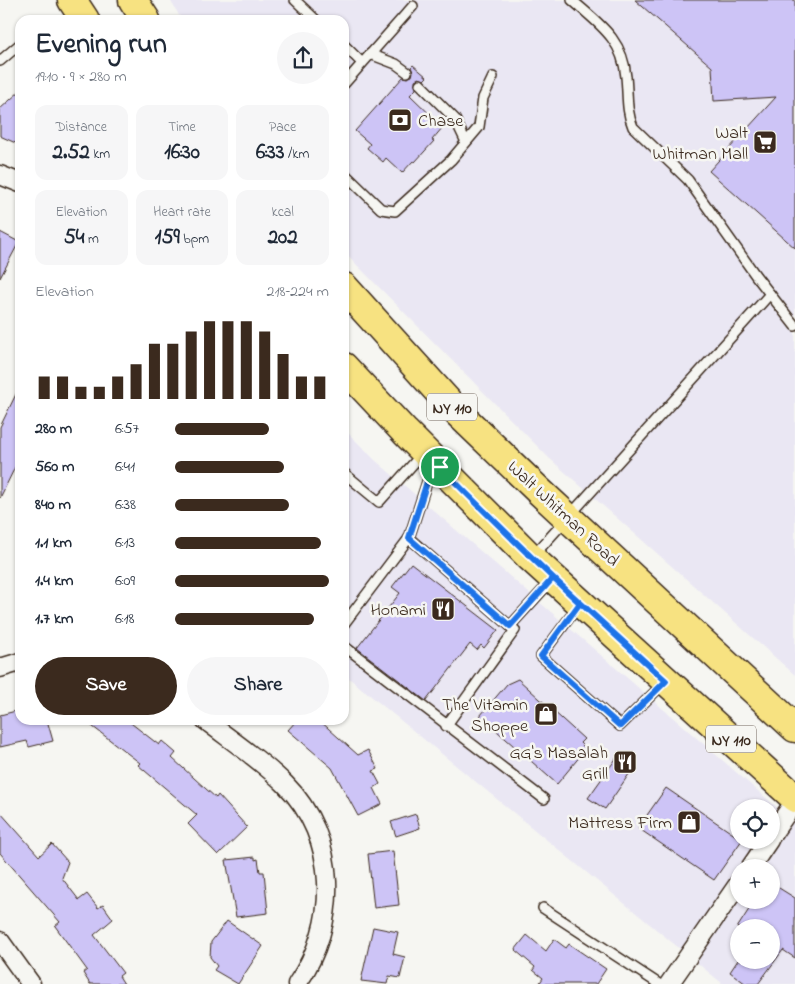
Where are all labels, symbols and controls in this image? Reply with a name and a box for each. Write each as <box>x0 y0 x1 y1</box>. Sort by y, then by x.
text: Evening run <box>35 25 167 66</box>
button: share <box>277 32 329 84</box>
text: 19:10 · 9 × 280 m <box>35 65 127 89</box>
bank icon: Chase <box>387 107 413 133</box>
place label: Chase <box>418 109 464 135</box>
text: Distance <box>56 117 107 138</box>
text: Time <box>168 117 196 138</box>
text: Pace <box>269 117 296 138</box>
place label: Walt Whitman Mall <box>652 121 748 168</box>
supermarket icon: Walt Whitman Mall <box>752 129 778 155</box>
text: 2.52 <box>52 138 90 168</box>
text: 16:30 <box>164 138 200 168</box>
text: 6:33 <box>256 138 284 168</box>
text: km <box>90 144 110 165</box>
text: /km <box>284 144 309 165</box>
text: Elevation <box>56 202 107 223</box>
text: Heart rate <box>153 202 211 223</box>
text: kcal <box>272 202 294 223</box>
text: 54 <box>64 223 84 253</box>
text: 159 <box>155 223 180 253</box>
text: 202 <box>268 223 298 253</box>
text: m <box>84 229 99 250</box>
text: bpm <box>180 229 209 250</box>
text: Elevation <box>35 280 94 304</box>
text: 218–224 m <box>266 280 329 304</box>
road number: NY 110 <box>427 394 477 421</box>
text: 280 m <box>35 417 72 441</box>
text: 6:57 <box>115 417 139 441</box>
pin <box>419 446 461 488</box>
icon: arrive <box>426 453 454 481</box>
text: 560 m <box>35 455 75 479</box>
text: 6:41 <box>115 455 135 479</box>
street label: Walt Whitman Road <box>501 455 625 574</box>
text: 840 m <box>35 493 71 517</box>
text: 6:38 <box>115 493 136 517</box>
text: 1.1 km <box>35 531 72 555</box>
text: 6:13 <box>115 531 135 555</box>
text: 1.4 km <box>35 569 73 593</box>
text: 6:09 <box>115 569 135 593</box>
restaurant icon: Honami <box>430 596 456 622</box>
place label: Honami <box>370 598 426 624</box>
text: 1.7 km <box>35 607 73 631</box>
text: 6:18 <box>115 607 135 631</box>
button: Save <box>35 657 177 715</box>
button: Share <box>187 657 329 715</box>
place label: The Vitamin Shoppe <box>442 693 529 740</box>
shop icon: The Vitamin Shoppe <box>533 701 559 727</box>
road number: NY 110 <box>706 726 756 752</box>
place label: GG's Masalah Grill <box>510 741 608 788</box>
restaurant icon: GG's Masalah Grill <box>612 749 638 775</box>
map controls <box>730 799 780 969</box>
button: locate <box>730 799 780 849</box>
shop icon: Mattress Firm <box>676 809 702 835</box>
place label: Mattress Firm <box>568 811 672 837</box>
button: + <box>730 859 780 909</box>
button: − <box>730 919 780 969</box>

